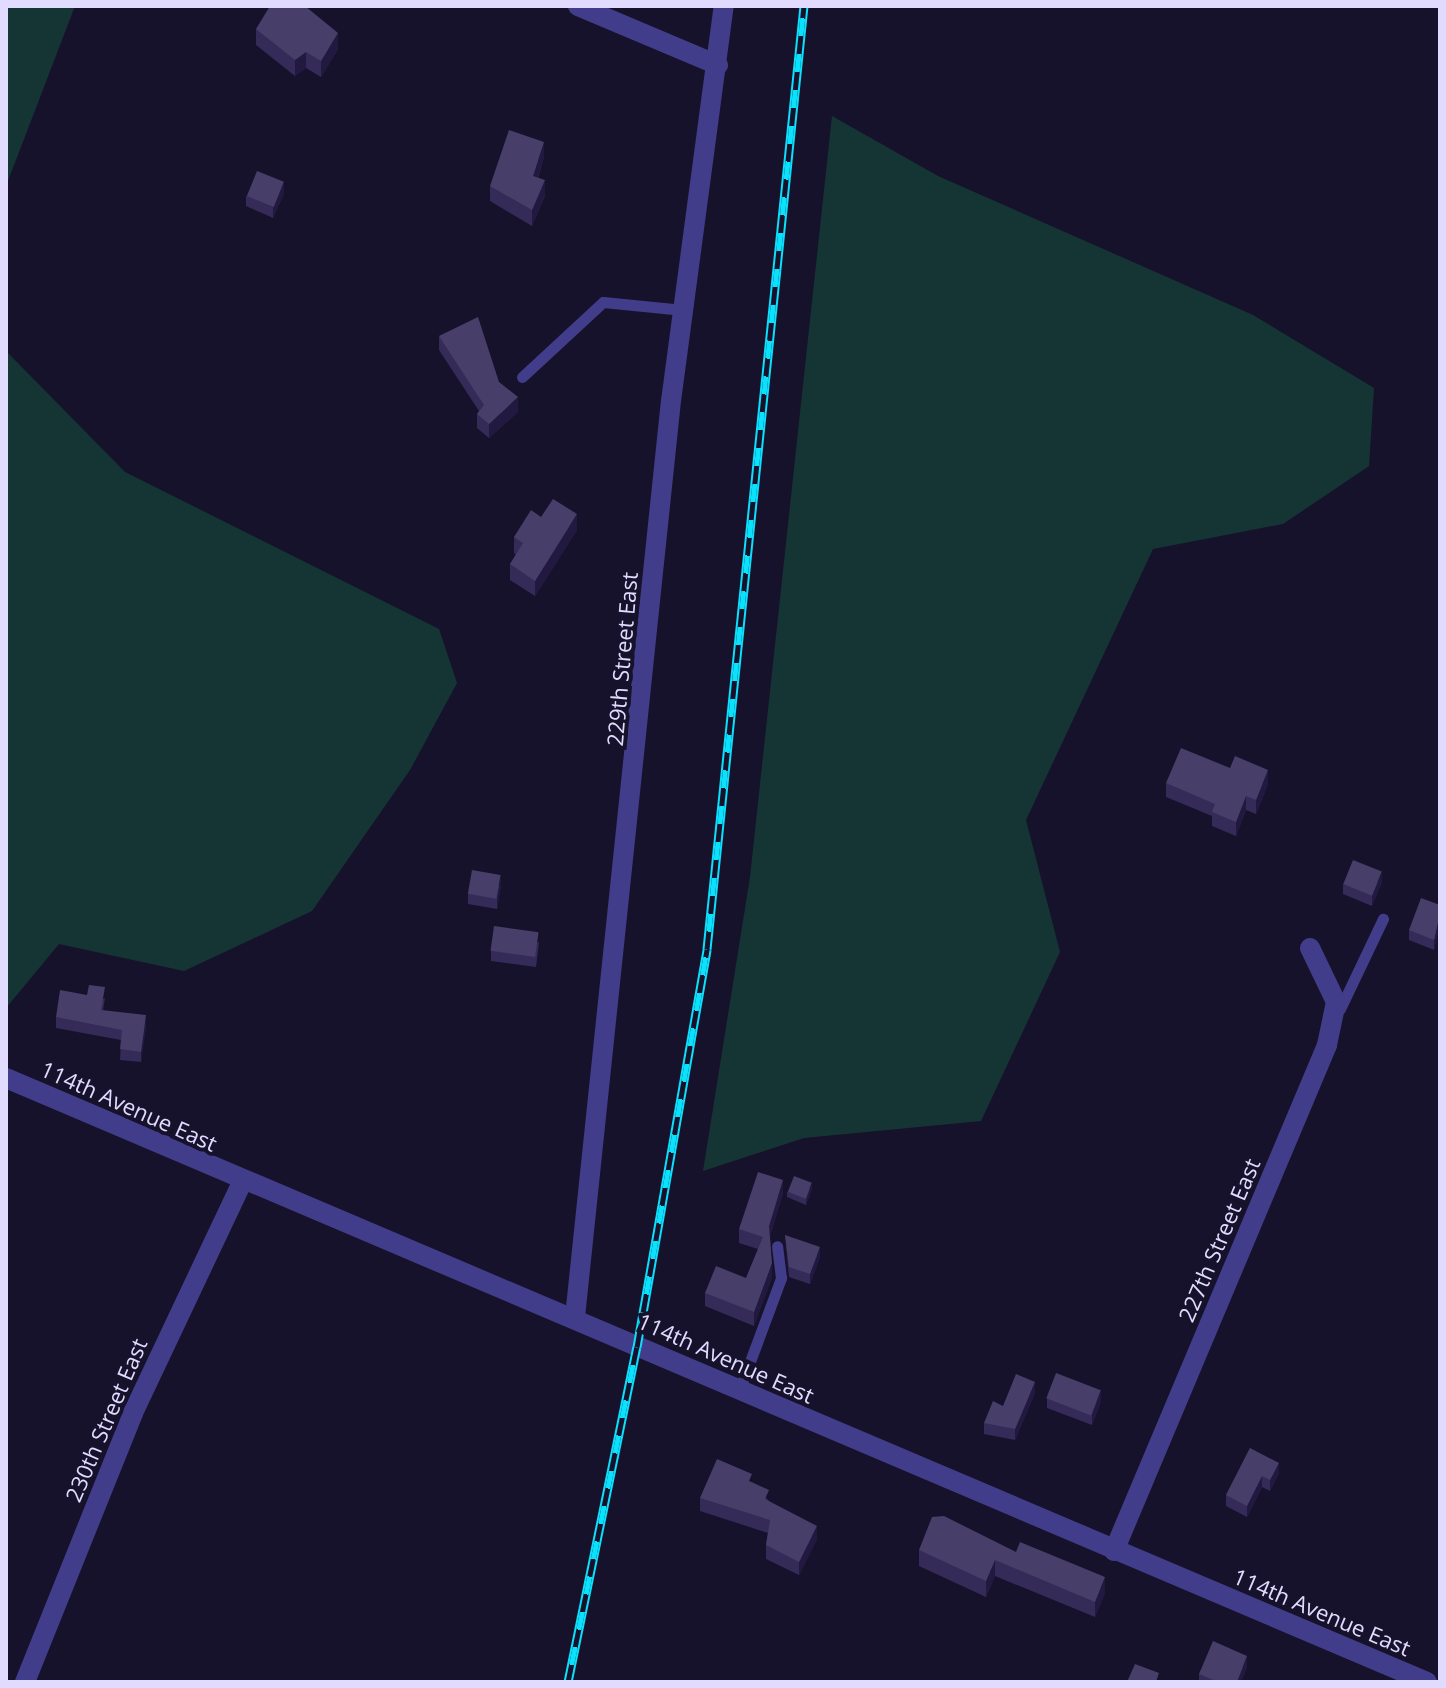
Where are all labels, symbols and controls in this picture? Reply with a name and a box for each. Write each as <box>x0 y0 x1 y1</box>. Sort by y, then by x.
street label: 229th Street East <box>601 571 643 747</box>
street label: 114th Avenue East <box>37 1055 221 1157</box>
street label: 227th Street East <box>1173 1154 1265 1326</box>
street label: 114th Avenue East <box>634 1307 818 1409</box>
street label: 230th Street East <box>60 1334 152 1506</box>
street label: 114th Avenue East <box>1229 1563 1415 1661</box>

